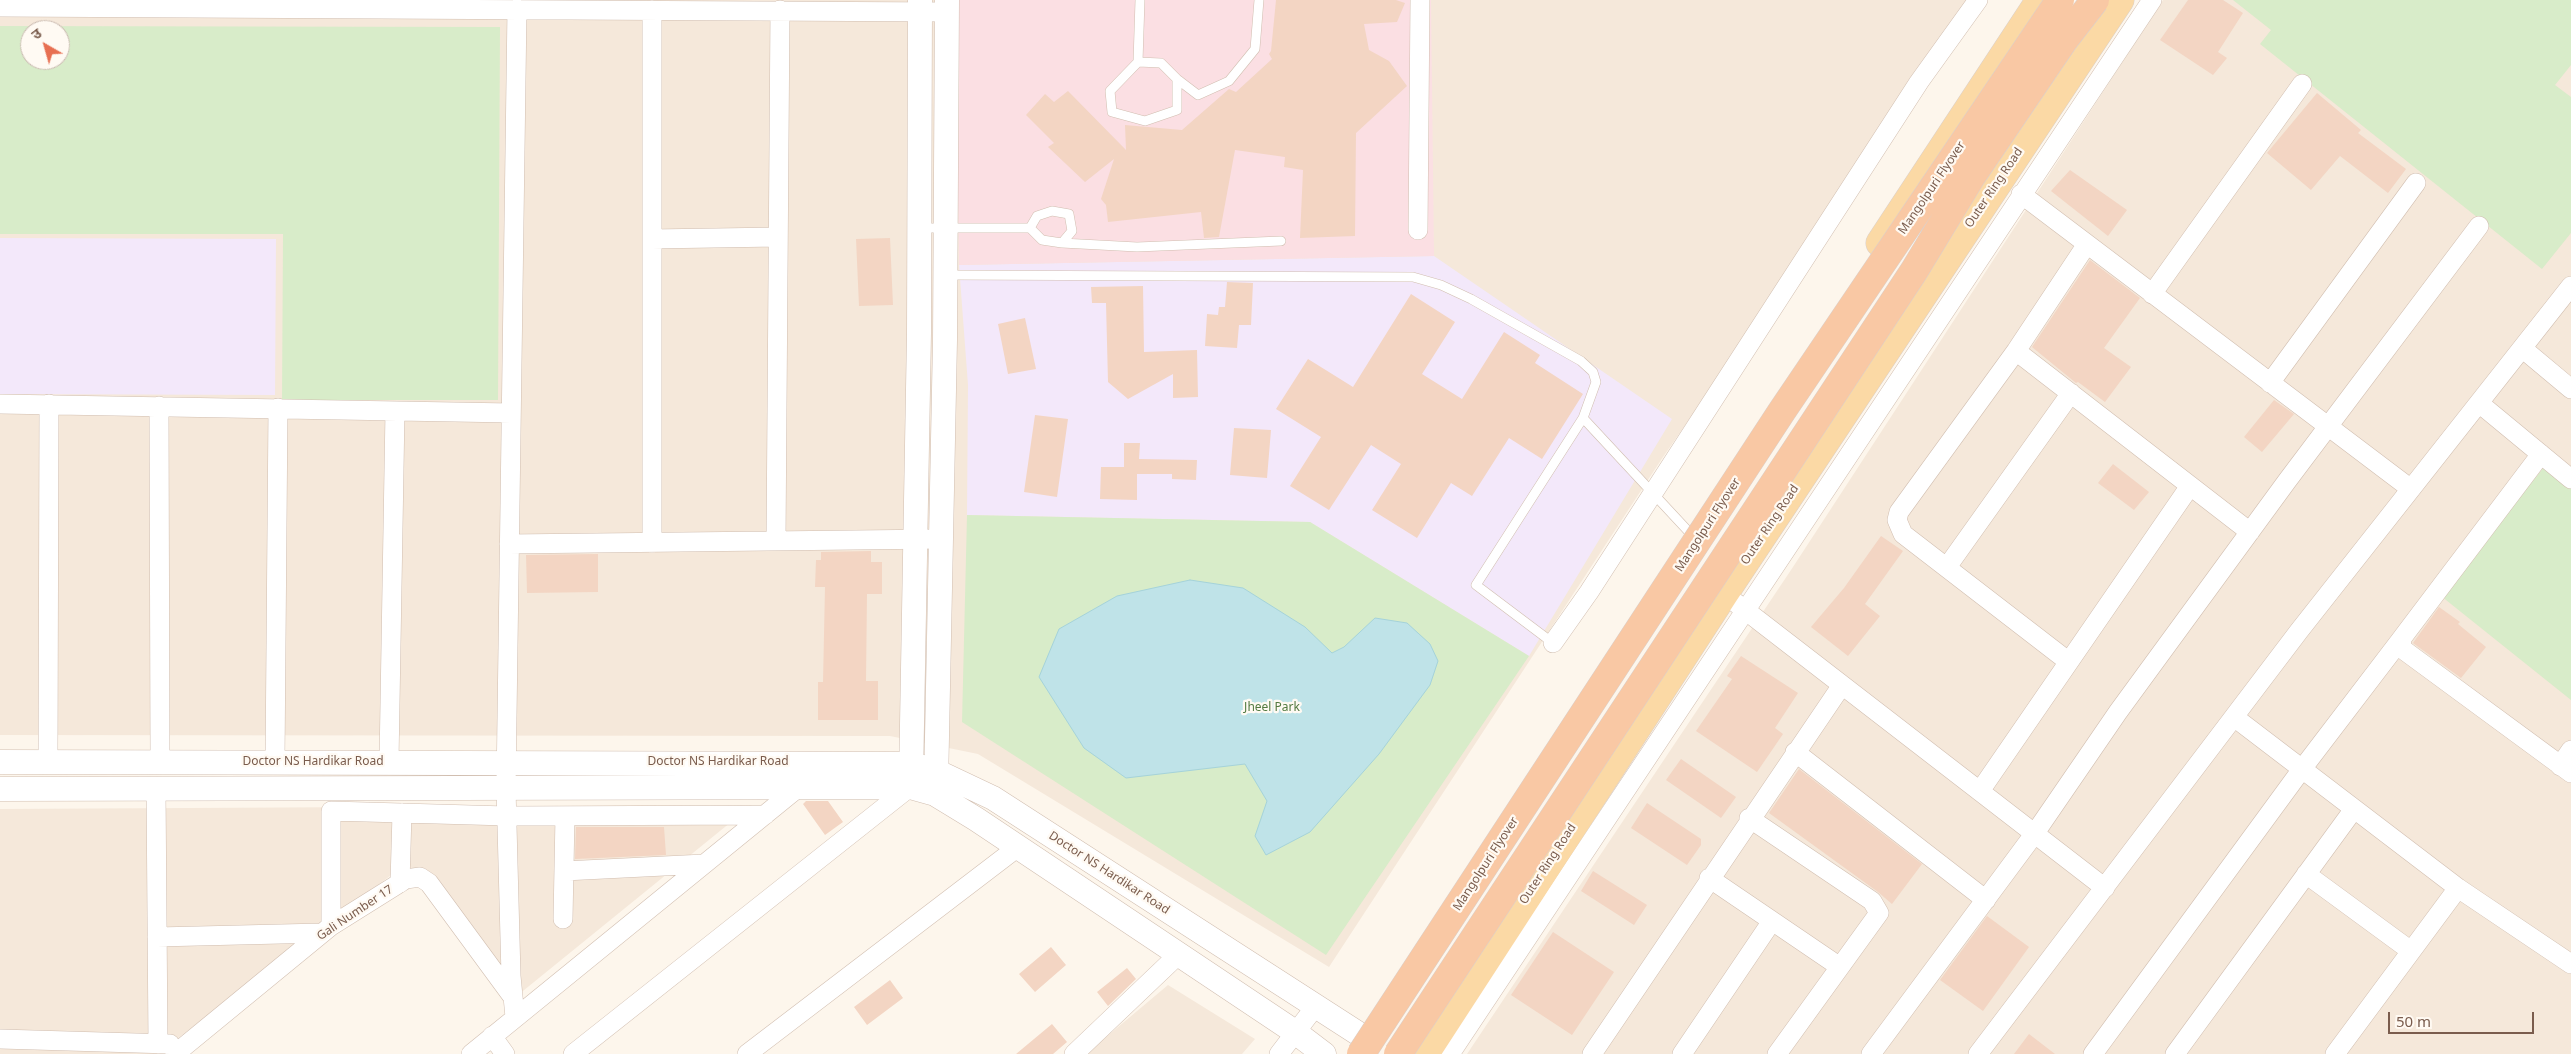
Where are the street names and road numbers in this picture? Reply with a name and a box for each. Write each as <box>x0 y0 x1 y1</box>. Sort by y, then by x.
street label: Mangolpuri Flyover <box>1896 139 1968 237</box>
street label: Outer Ring Road <box>1962 145 2026 231</box>
street label: Mangolpuri Flyover <box>1672 475 1744 575</box>
street label: Outer Ring Road <box>1738 482 1802 568</box>
street label: Doctor NS Hardikar Road <box>242 755 384 769</box>
street label: Doctor NS Hardikar Road <box>647 755 789 769</box>
street label: Mangolpuri Flyover <box>1450 814 1522 914</box>
street label: Outer Ring Road <box>1517 821 1579 907</box>
street label: Doctor NS Hardikar Road <box>1046 829 1172 917</box>
street label: Gali Number 17 <box>314 882 396 944</box>

